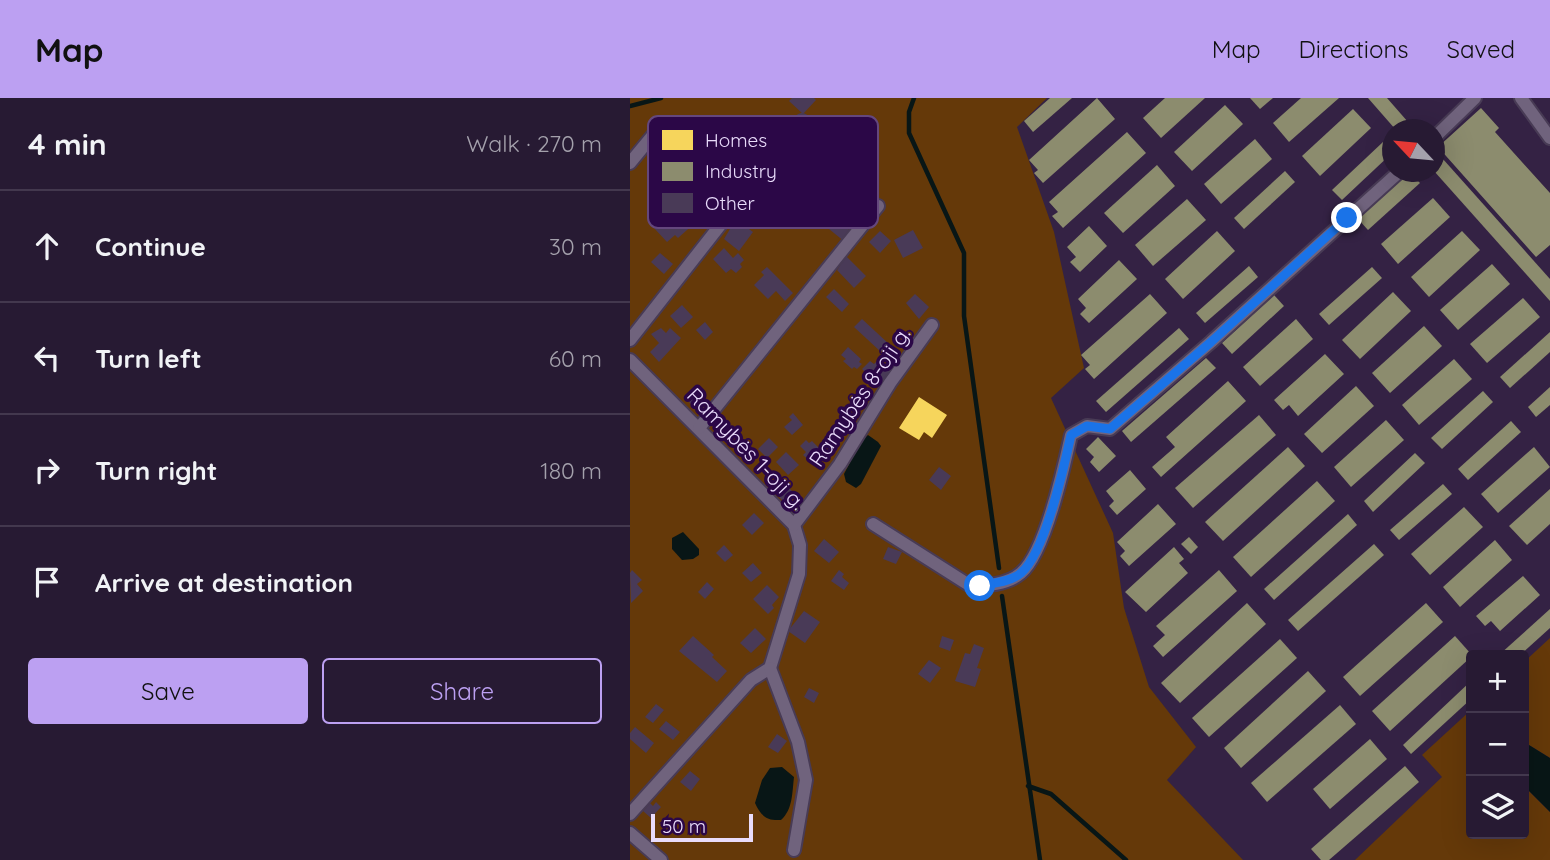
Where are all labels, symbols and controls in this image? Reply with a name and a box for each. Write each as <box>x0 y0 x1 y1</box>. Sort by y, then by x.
text: Map <box>35 29 103 70</box>
text: Map <box>1212 34 1261 64</box>
text: Directions <box>1299 34 1409 64</box>
text: Saved <box>1447 34 1515 64</box>
legend <box>648 116 878 228</box>
north arrow <box>1382 119 1445 182</box>
text: 4 min <box>28 125 107 163</box>
text: Homes <box>705 128 767 152</box>
text: Walk · 270 m <box>466 129 602 158</box>
text: Industry <box>705 159 777 183</box>
text: Other <box>705 191 756 215</box>
route end <box>1331 202 1362 233</box>
icon: ahead <box>28 227 66 265</box>
text: Continue <box>95 230 206 263</box>
text: 30 m <box>549 232 602 261</box>
street label: Ramybės 8-oji g. <box>803 322 916 471</box>
icon: left <box>28 339 66 377</box>
text: Turn left <box>95 342 202 375</box>
text: 60 m <box>549 344 602 373</box>
street label: Ramybės 1-oji g. <box>682 382 811 515</box>
icon: right <box>28 451 66 489</box>
text: Turn right <box>95 454 217 487</box>
text: 180 m <box>540 456 602 485</box>
icon: arrive <box>28 563 66 601</box>
text: Arrive at destination <box>95 566 353 599</box>
route start <box>964 570 995 601</box>
map controls <box>1466 650 1529 839</box>
button: + <box>1466 650 1529 713</box>
button: Save <box>28 658 308 724</box>
button: Share <box>322 658 602 724</box>
button: − <box>1466 713 1529 776</box>
button: layers <box>1466 776 1529 839</box>
scale bar <box>651 811 752 843</box>
text: 50 m <box>662 814 706 838</box>

